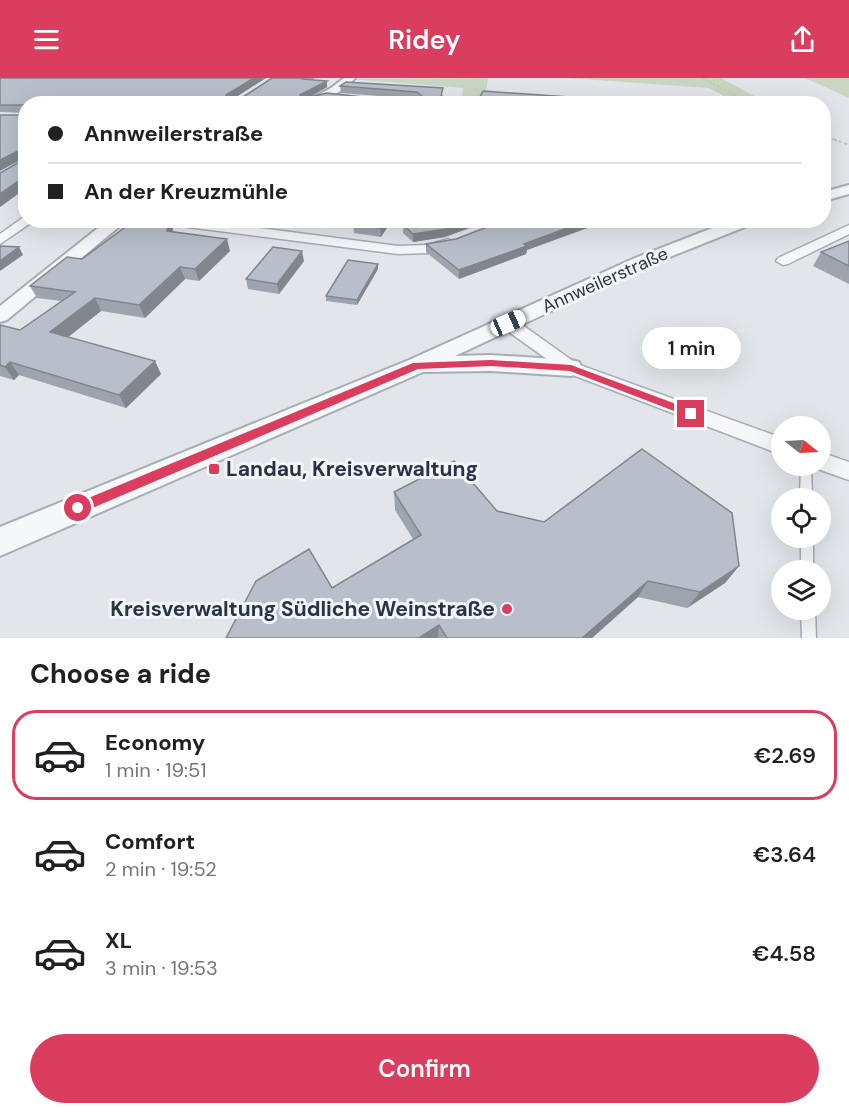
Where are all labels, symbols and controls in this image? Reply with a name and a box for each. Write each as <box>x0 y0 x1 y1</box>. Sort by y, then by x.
text: Ridey <box>388 22 461 57</box>
icon: menu <box>30 23 63 56</box>
icon: share <box>786 23 819 56</box>
text: Annweilerstraße <box>84 119 263 148</box>
text: An der Kreuzmühle <box>84 177 288 206</box>
street label: Annweilerstraße <box>538 241 672 319</box>
car <box>488 307 528 339</box>
callout: 1 min <box>642 327 740 369</box>
text: 1 min <box>668 335 715 361</box>
route end <box>677 400 704 427</box>
north arrow <box>771 416 831 476</box>
map controls <box>771 416 831 620</box>
place label: Landau, Kreisverwaltung <box>226 455 478 483</box>
marker: Landau, Kreisverwaltung <box>207 462 221 476</box>
button: locate <box>771 488 831 548</box>
route start <box>64 494 91 521</box>
button: layers <box>771 560 831 620</box>
place label: Kreisverwaltung Südliche Weinstraße <box>110 595 495 623</box>
marker: Kreisverwaltung Südliche Weinstraße <box>500 602 514 616</box>
text: Choose a ride <box>30 656 211 691</box>
icon: car <box>33 728 87 782</box>
text: Economy <box>105 728 205 757</box>
text: €2.69 <box>754 741 816 770</box>
text: 1 min · 19:51 <box>105 757 207 783</box>
icon: car <box>33 827 87 881</box>
text: Comfort <box>105 827 195 856</box>
text: €3.64 <box>753 840 816 869</box>
text: 2 min · 19:52 <box>105 856 217 882</box>
icon: car <box>33 926 87 980</box>
text: XL <box>105 926 132 955</box>
text: €4.58 <box>752 939 816 968</box>
text: 3 min · 19:53 <box>105 955 218 981</box>
button: Confirm <box>30 1034 819 1103</box>

